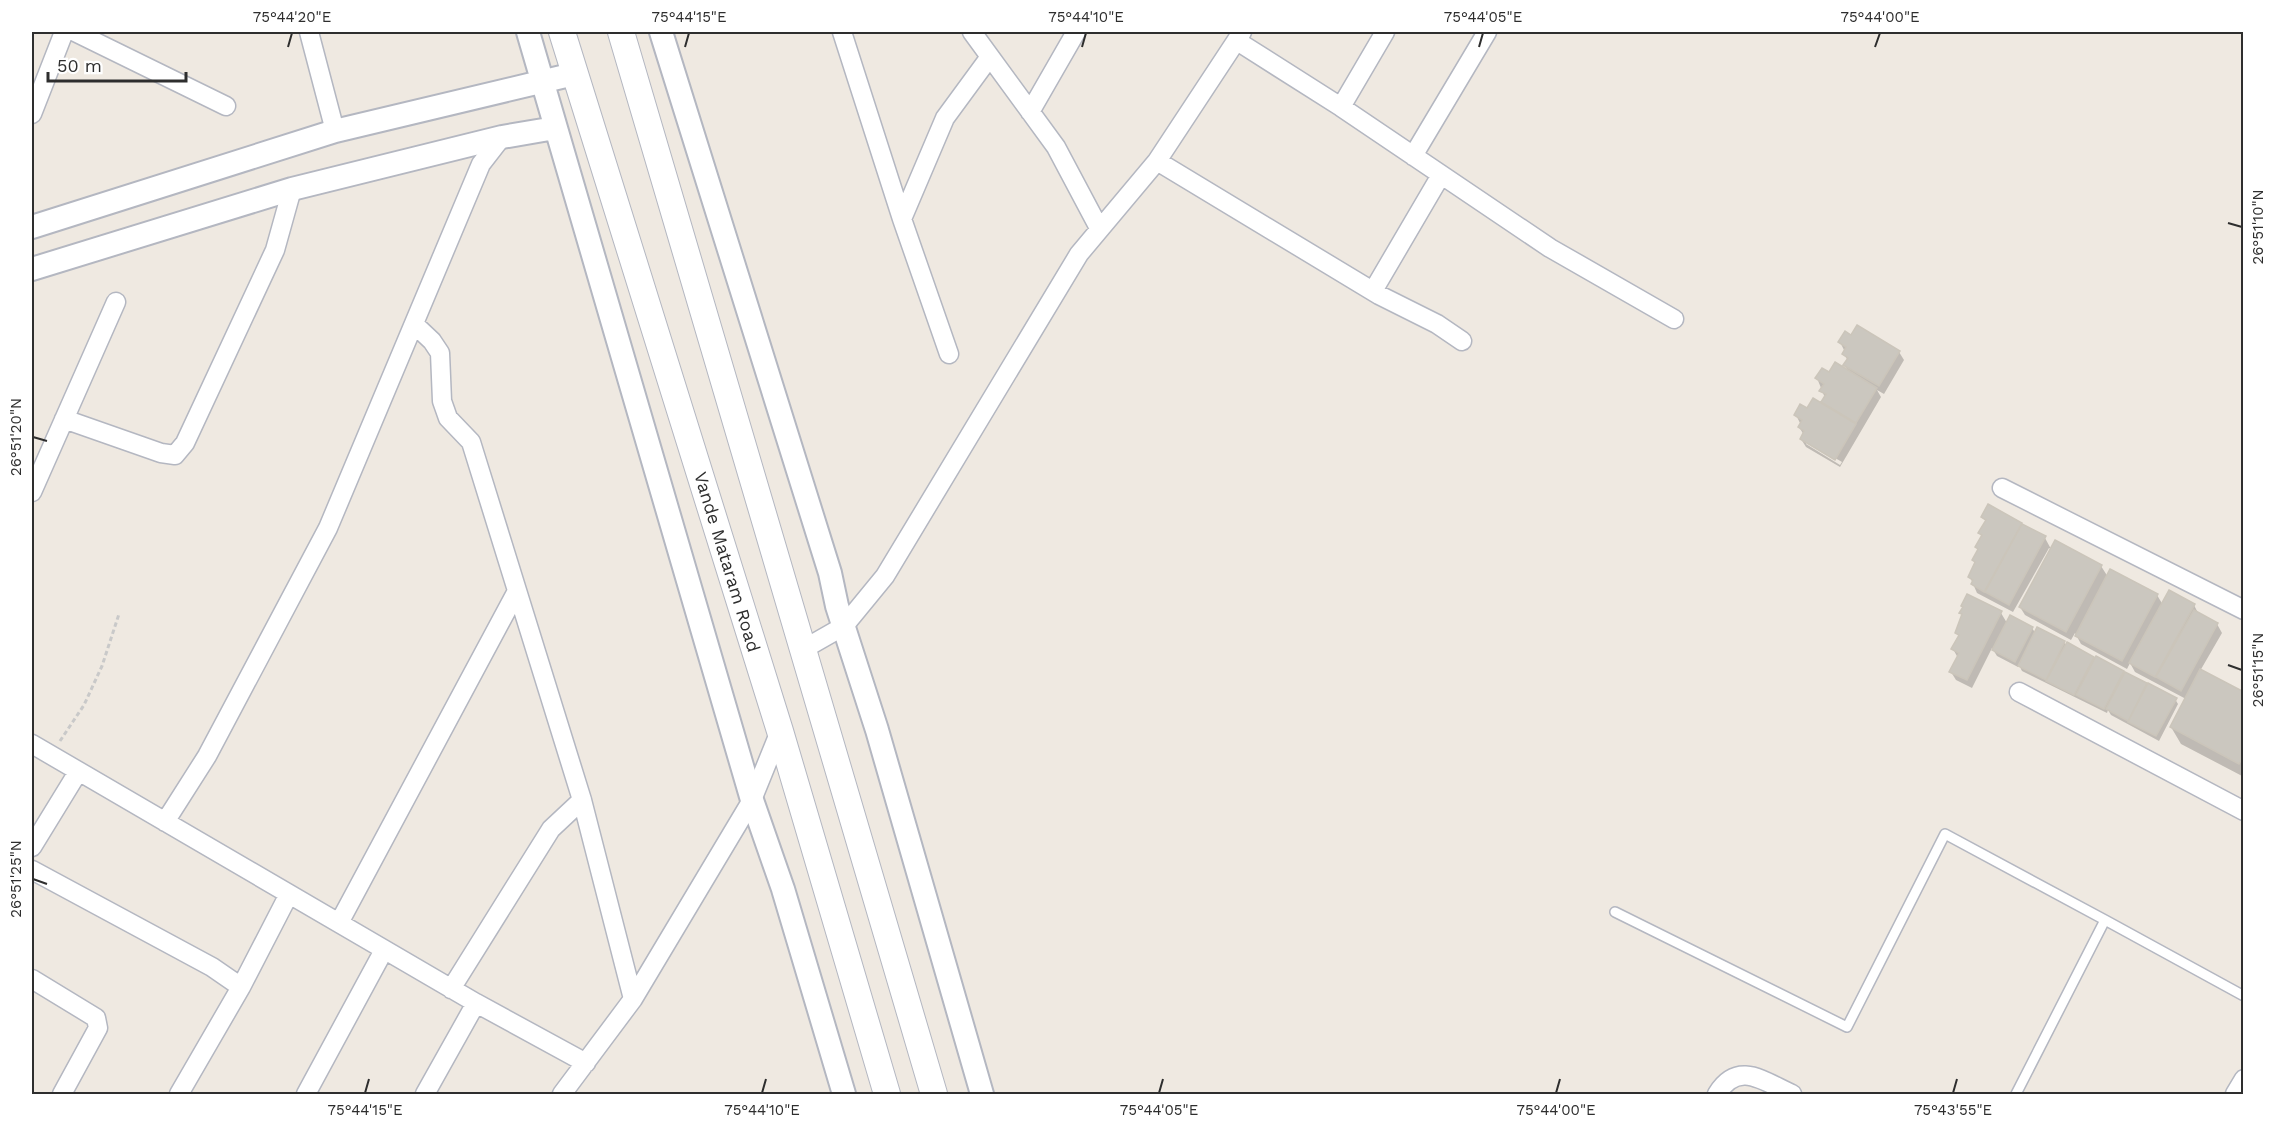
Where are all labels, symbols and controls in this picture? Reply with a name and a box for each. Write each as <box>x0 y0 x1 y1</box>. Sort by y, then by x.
text: 75°44'20"E <box>253 8 331 26</box>
text: 75°44'15"E <box>652 8 726 26</box>
text: 75°44'10"E <box>1048 8 1124 26</box>
text: 75°44'05"E <box>1444 8 1522 26</box>
text: 75°44'00"E <box>1840 8 1920 26</box>
scale bar <box>48 45 186 83</box>
text: 50 m <box>57 55 102 76</box>
text: 26°51'10"N <box>2249 189 2267 265</box>
text: 26°51'20"N <box>7 398 25 476</box>
street label: Vande Mataram Road <box>690 469 765 654</box>
text: 26°51'15"N <box>2249 633 2267 707</box>
text: 26°51'25"N <box>7 840 25 918</box>
text: 75°44'15"E <box>328 1101 402 1119</box>
text: 75°44'10"E <box>724 1101 800 1119</box>
text: 75°44'05"E <box>1120 1101 1198 1119</box>
text: 75°44'00"E <box>1516 1101 1596 1119</box>
text: 75°43'55"E <box>1914 1101 1992 1119</box>

